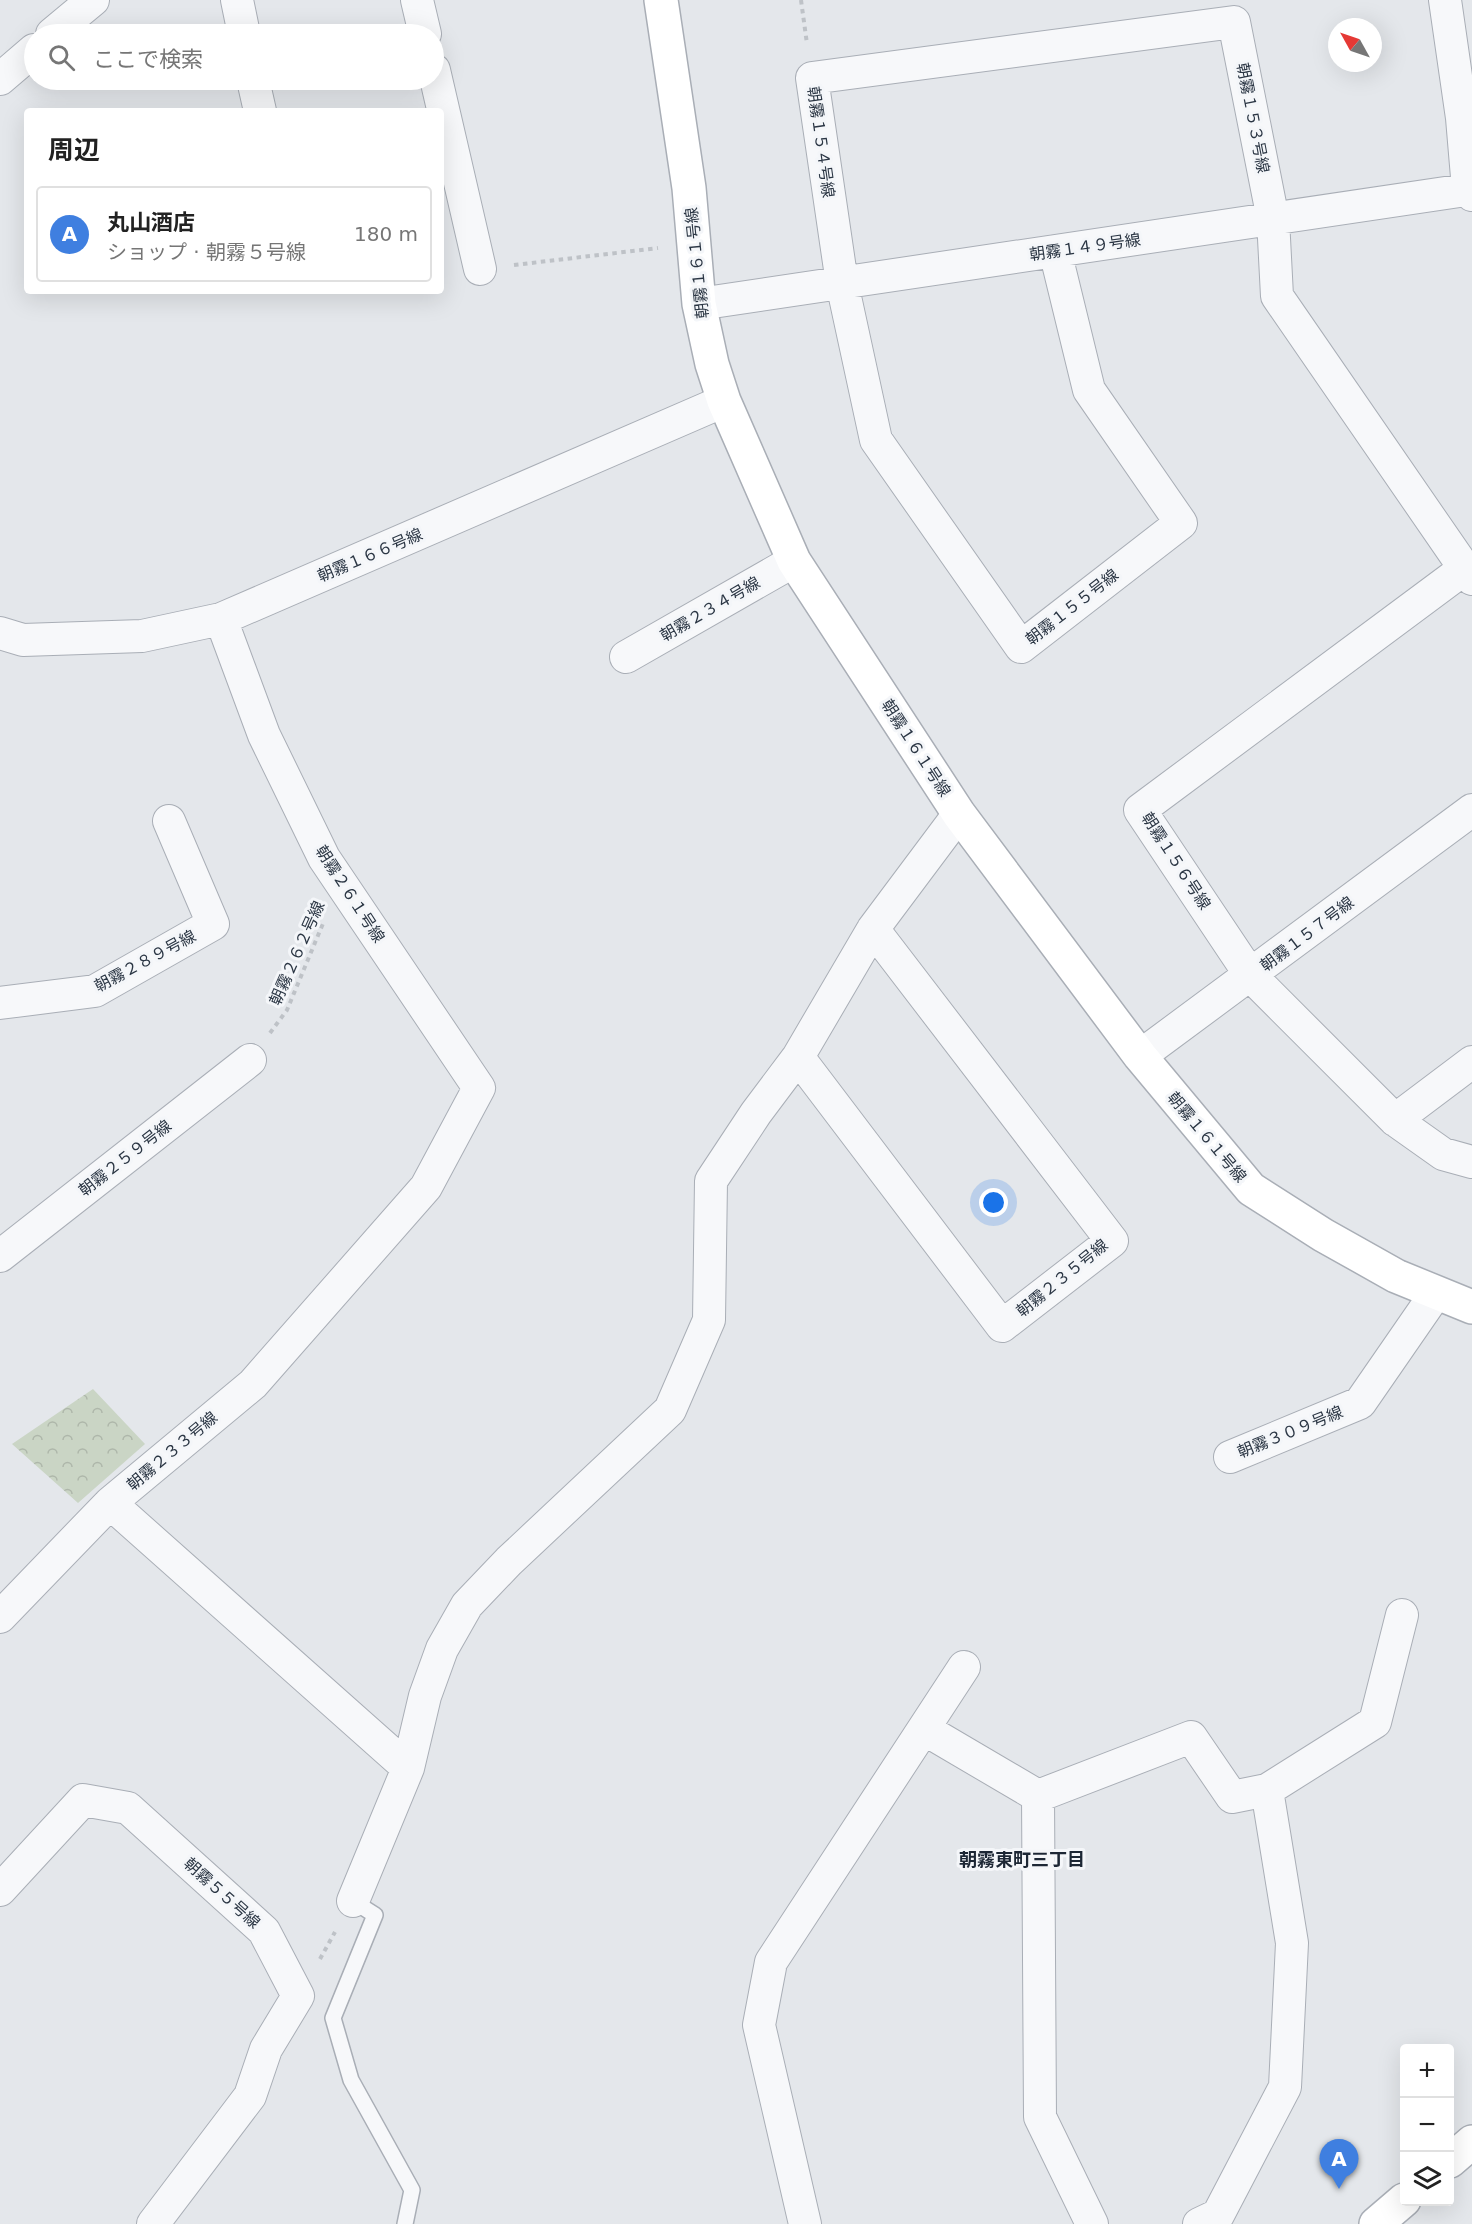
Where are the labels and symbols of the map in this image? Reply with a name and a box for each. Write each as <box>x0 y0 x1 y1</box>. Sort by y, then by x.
north arrow <box>1328 18 1382 72</box>
street label: 朝霧１５３号線 <box>1233 61 1273 175</box>
street label: 朝霧１５４号線 <box>804 85 838 199</box>
street label: 朝霧１６１号線 <box>682 206 712 320</box>
street label: 朝霧１４９号線 <box>1028 230 1142 264</box>
street label: 朝霧１６６号線 <box>315 524 425 586</box>
street label: 朝霧１５５号線 <box>1022 565 1122 649</box>
street label: 朝霧２３４号線 <box>657 573 763 645</box>
street label: 朝霧１６１号線 <box>878 696 954 800</box>
street label: 朝霧１５６号線 <box>1138 809 1214 913</box>
street label: 朝霧２６１号線 <box>312 842 388 946</box>
street label: 朝霧１５７号線 <box>1257 893 1357 975</box>
street label: 朝霧２６２号線 <box>266 898 328 1008</box>
street label: 朝霧２８９号線 <box>91 926 199 996</box>
street label: 朝霧１６１号線 <box>1164 1088 1250 1186</box>
street label: 朝霧２５９号線 <box>75 1116 175 1200</box>
your location <box>979 1188 1008 1217</box>
street label: 朝霧２３５号線 <box>1012 1235 1112 1321</box>
street label: 朝霧３０９号線 <box>1235 1402 1345 1462</box>
street label: 朝霧２３３号線 <box>123 1408 221 1494</box>
district label: 朝霧東町三丁目 <box>959 1849 1085 1870</box>
street label: 朝霧５５号線 <box>180 1854 264 1932</box>
pin: A <box>1320 2140 1358 2189</box>

